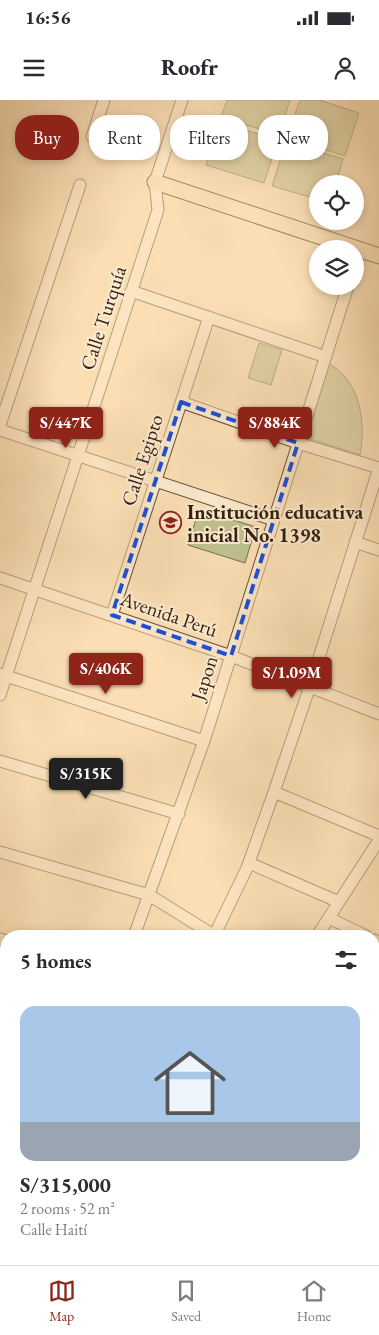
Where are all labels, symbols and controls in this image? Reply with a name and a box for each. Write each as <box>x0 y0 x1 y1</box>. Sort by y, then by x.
text: 16:56 <box>25 5 71 30</box>
text: Roofr <box>161 53 218 82</box>
icon: menu <box>20 54 48 82</box>
icon: person <box>331 54 359 82</box>
chip: Buy <box>15 115 79 160</box>
chip: Rent <box>89 115 160 160</box>
chip: Filters <box>170 115 248 160</box>
chip: New <box>258 115 328 160</box>
map controls <box>309 175 364 295</box>
button: locate <box>309 175 364 230</box>
button: layers <box>309 240 364 295</box>
street label: Calle Turquía <box>74 263 132 373</box>
pin: S/447K <box>25 406 107 449</box>
pin: S/884K <box>234 406 316 449</box>
street label: Calle Egipto <box>115 411 169 509</box>
text: S/447K <box>40 412 92 433</box>
text: S/884K <box>249 412 301 433</box>
place label: Institución educativa inicial No. 1398 <box>187 499 363 548</box>
school or university icon: Institución educativa inicial No. 1398 <box>159 511 183 535</box>
street label: Avenida Perú <box>116 585 221 643</box>
pin: S/406K <box>65 652 147 695</box>
street label: Japon <box>184 652 224 706</box>
pin: S/1.09M <box>246 656 338 699</box>
text: S/406K <box>80 658 132 679</box>
text: S/1.09M <box>263 662 321 683</box>
pin: S/315K <box>45 758 127 800</box>
text: S/315K <box>60 763 112 784</box>
icon: filters <box>332 946 360 974</box>
text: 5 homes <box>20 947 92 974</box>
icon: home <box>145 1038 235 1128</box>
text: S/315,000 <box>20 1171 111 1198</box>
text: 2 rooms · 52 m² <box>20 1198 115 1219</box>
text: Calle Haití <box>20 1219 87 1240</box>
tab: Map <box>48 1277 76 1325</box>
tab: Saved <box>171 1277 201 1325</box>
tab: Home <box>297 1277 331 1325</box>

